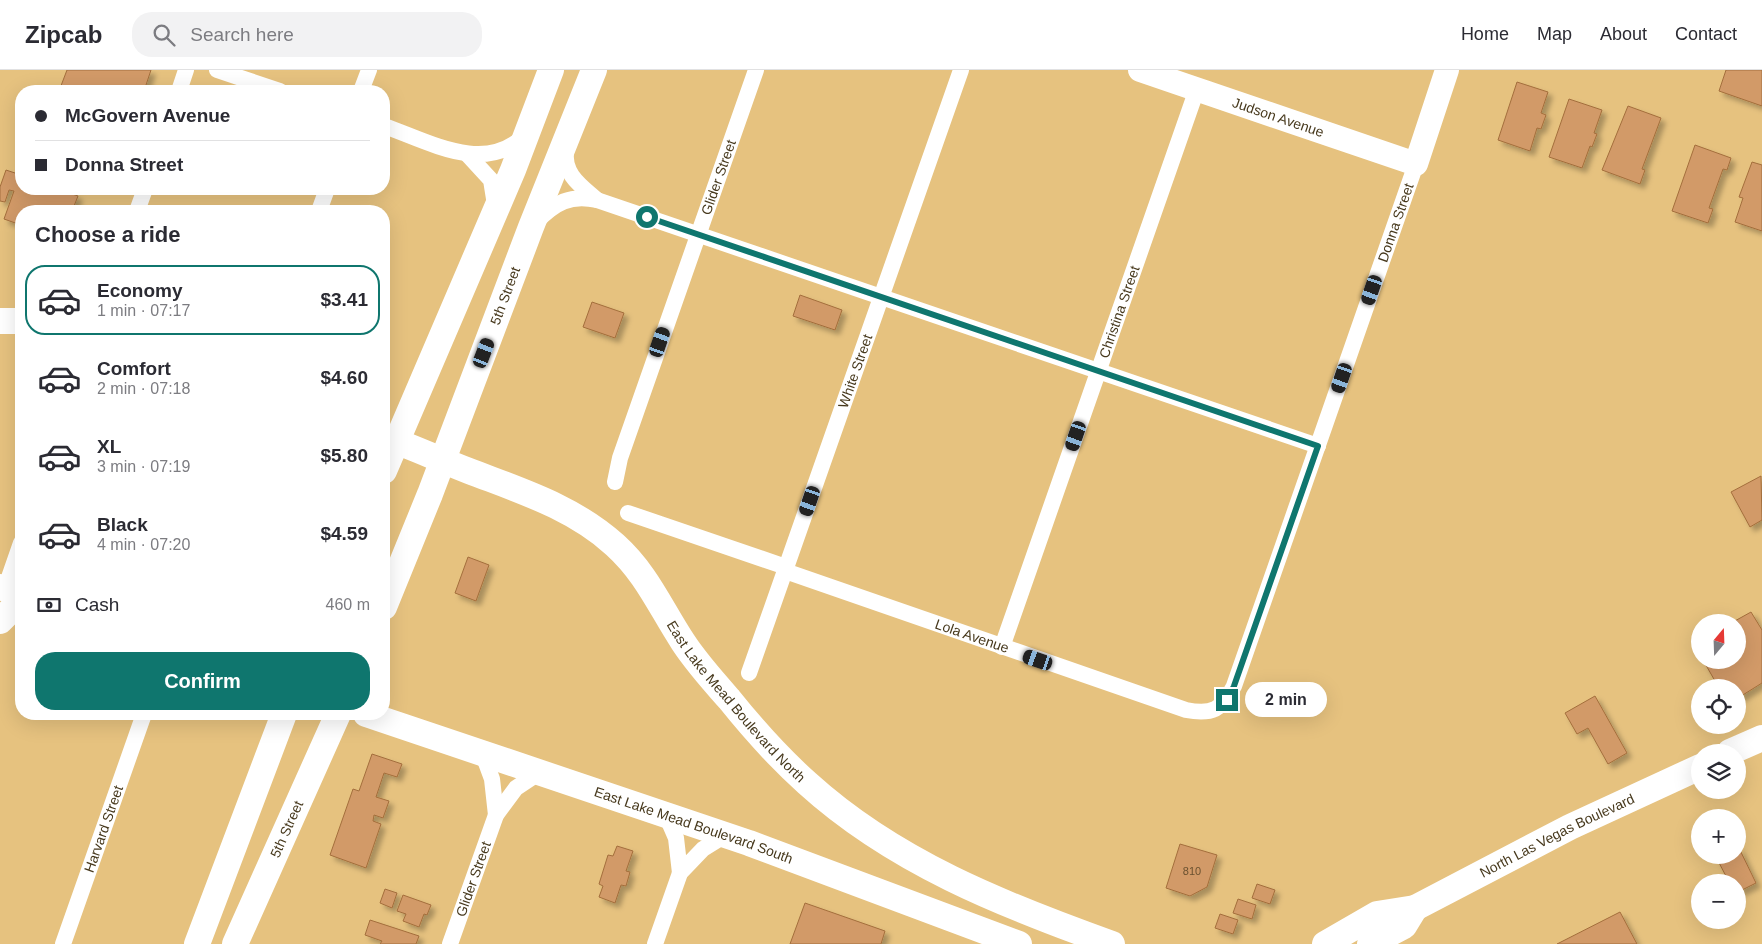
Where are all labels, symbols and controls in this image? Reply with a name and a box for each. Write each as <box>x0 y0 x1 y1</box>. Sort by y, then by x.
search box <box>132 12 482 57</box>
text: Zipcab <box>25 21 102 48</box>
icon: search <box>150 21 178 49</box>
text: Search here <box>190 24 294 45</box>
text: Home <box>1461 24 1509 44</box>
text: Map <box>1537 24 1572 44</box>
text: About <box>1600 24 1647 44</box>
text: Contact <box>1675 24 1737 44</box>
street label: Judson Avenue <box>1230 94 1326 140</box>
text: McGovern Avenue <box>65 105 230 126</box>
street label: Glider Street <box>698 137 739 217</box>
text: Donna Street <box>65 154 183 175</box>
street label: Donna Street <box>1374 181 1417 264</box>
route start <box>636 206 658 228</box>
text: Choose a ride <box>35 222 180 247</box>
street label: 5th Street <box>487 264 523 327</box>
street label: Christina Street <box>1096 264 1143 360</box>
car <box>1360 273 1383 307</box>
icon: car <box>37 278 82 323</box>
text: Economy <box>97 280 183 301</box>
text: $3.41 <box>320 289 368 310</box>
text: 1 min · 07:17 <box>97 302 190 319</box>
car <box>648 325 671 359</box>
street label: White Street <box>835 332 876 410</box>
car <box>471 336 496 370</box>
icon: car <box>37 356 82 401</box>
text: Comfort <box>97 358 171 379</box>
car <box>1330 361 1353 395</box>
text: $4.60 <box>320 367 368 388</box>
text: 2 min · 07:18 <box>97 380 190 397</box>
car <box>1064 419 1087 453</box>
icon: car <box>37 434 82 479</box>
text: XL <box>97 436 121 457</box>
text: $5.80 <box>320 445 368 466</box>
text: 3 min · 07:19 <box>97 458 190 475</box>
car <box>798 484 821 518</box>
icon: car <box>37 512 82 557</box>
text: Black <box>97 514 148 535</box>
text: $4.59 <box>320 523 368 544</box>
text: 4 min · 07:20 <box>97 536 190 553</box>
icon: cash <box>35 591 63 619</box>
text: Cash <box>75 594 119 615</box>
text: 460 m <box>326 596 370 613</box>
north arrow <box>1691 614 1746 669</box>
map controls <box>1691 614 1746 929</box>
street label: Lola Avenue <box>933 616 1011 656</box>
street label: East Lake Mead Boulevard North <box>664 618 809 785</box>
car <box>1021 648 1054 672</box>
button: Confirm <box>35 652 370 710</box>
button: locate <box>1691 679 1746 734</box>
callout: 2 min <box>1244 682 1327 718</box>
route end <box>1216 689 1238 711</box>
text: 2 min <box>1265 691 1307 708</box>
button: layers <box>1691 744 1746 799</box>
street label: Harvard Street <box>81 783 126 875</box>
street label: East Lake Mead Boulevard South <box>592 784 795 867</box>
street label: North Las Vegas Boulevard <box>1477 790 1637 881</box>
street label: 5th Street <box>267 798 306 860</box>
button: + <box>1691 809 1746 864</box>
street label: Glider Street <box>452 839 494 919</box>
house number: 810 <box>1183 865 1201 877</box>
button: − <box>1691 874 1746 929</box>

